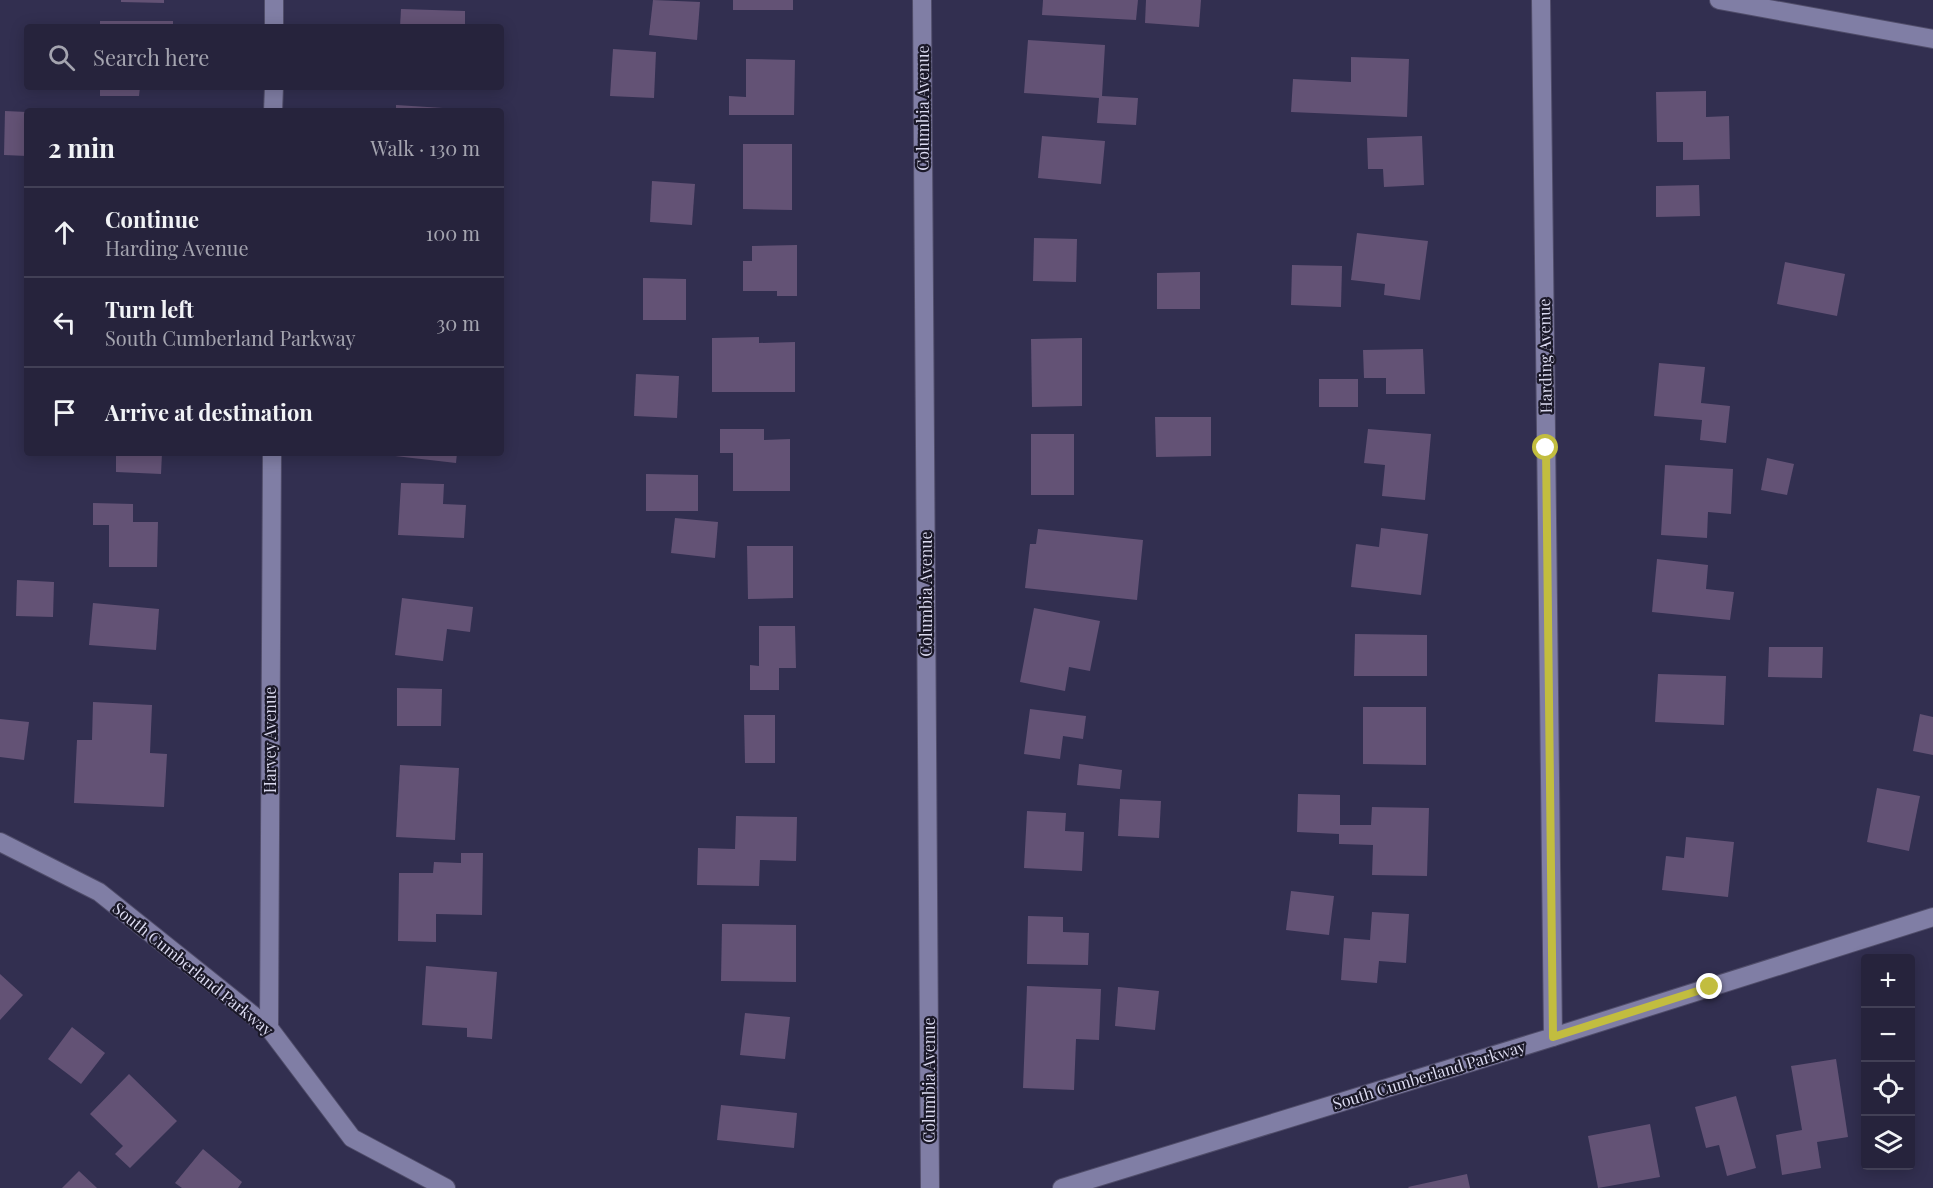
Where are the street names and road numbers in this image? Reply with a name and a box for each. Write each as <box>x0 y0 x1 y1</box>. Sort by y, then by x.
street label: Columbia Avenue <box>912 45 933 171</box>
street label: Harding Avenue <box>1533 298 1556 414</box>
street label: Columbia Avenue <box>915 531 936 657</box>
street label: Harvey Avenue <box>259 687 280 793</box>
street label: South Cumberland Parkway <box>109 897 278 1040</box>
street label: Columbia Avenue <box>918 1017 939 1143</box>
street label: South Cumberland Parkway <box>1330 1035 1528 1114</box>

